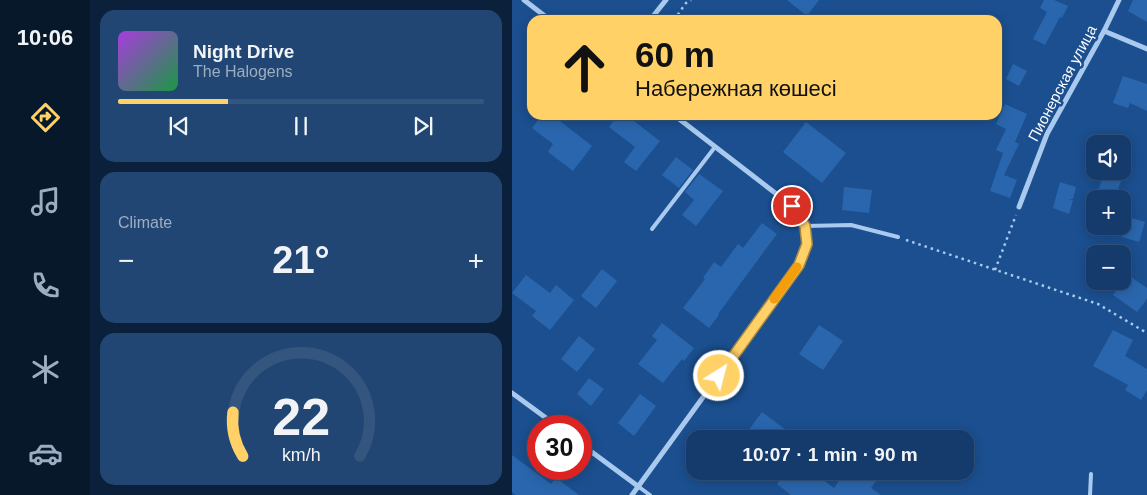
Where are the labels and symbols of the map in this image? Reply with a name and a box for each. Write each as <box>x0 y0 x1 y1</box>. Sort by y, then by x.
street label: Пионерская улица <box>1024 22 1100 144</box>
pin <box>771 185 813 227</box>
position arrow <box>692 349 744 401</box>
speed limit sign: 30 <box>527 415 592 480</box>

